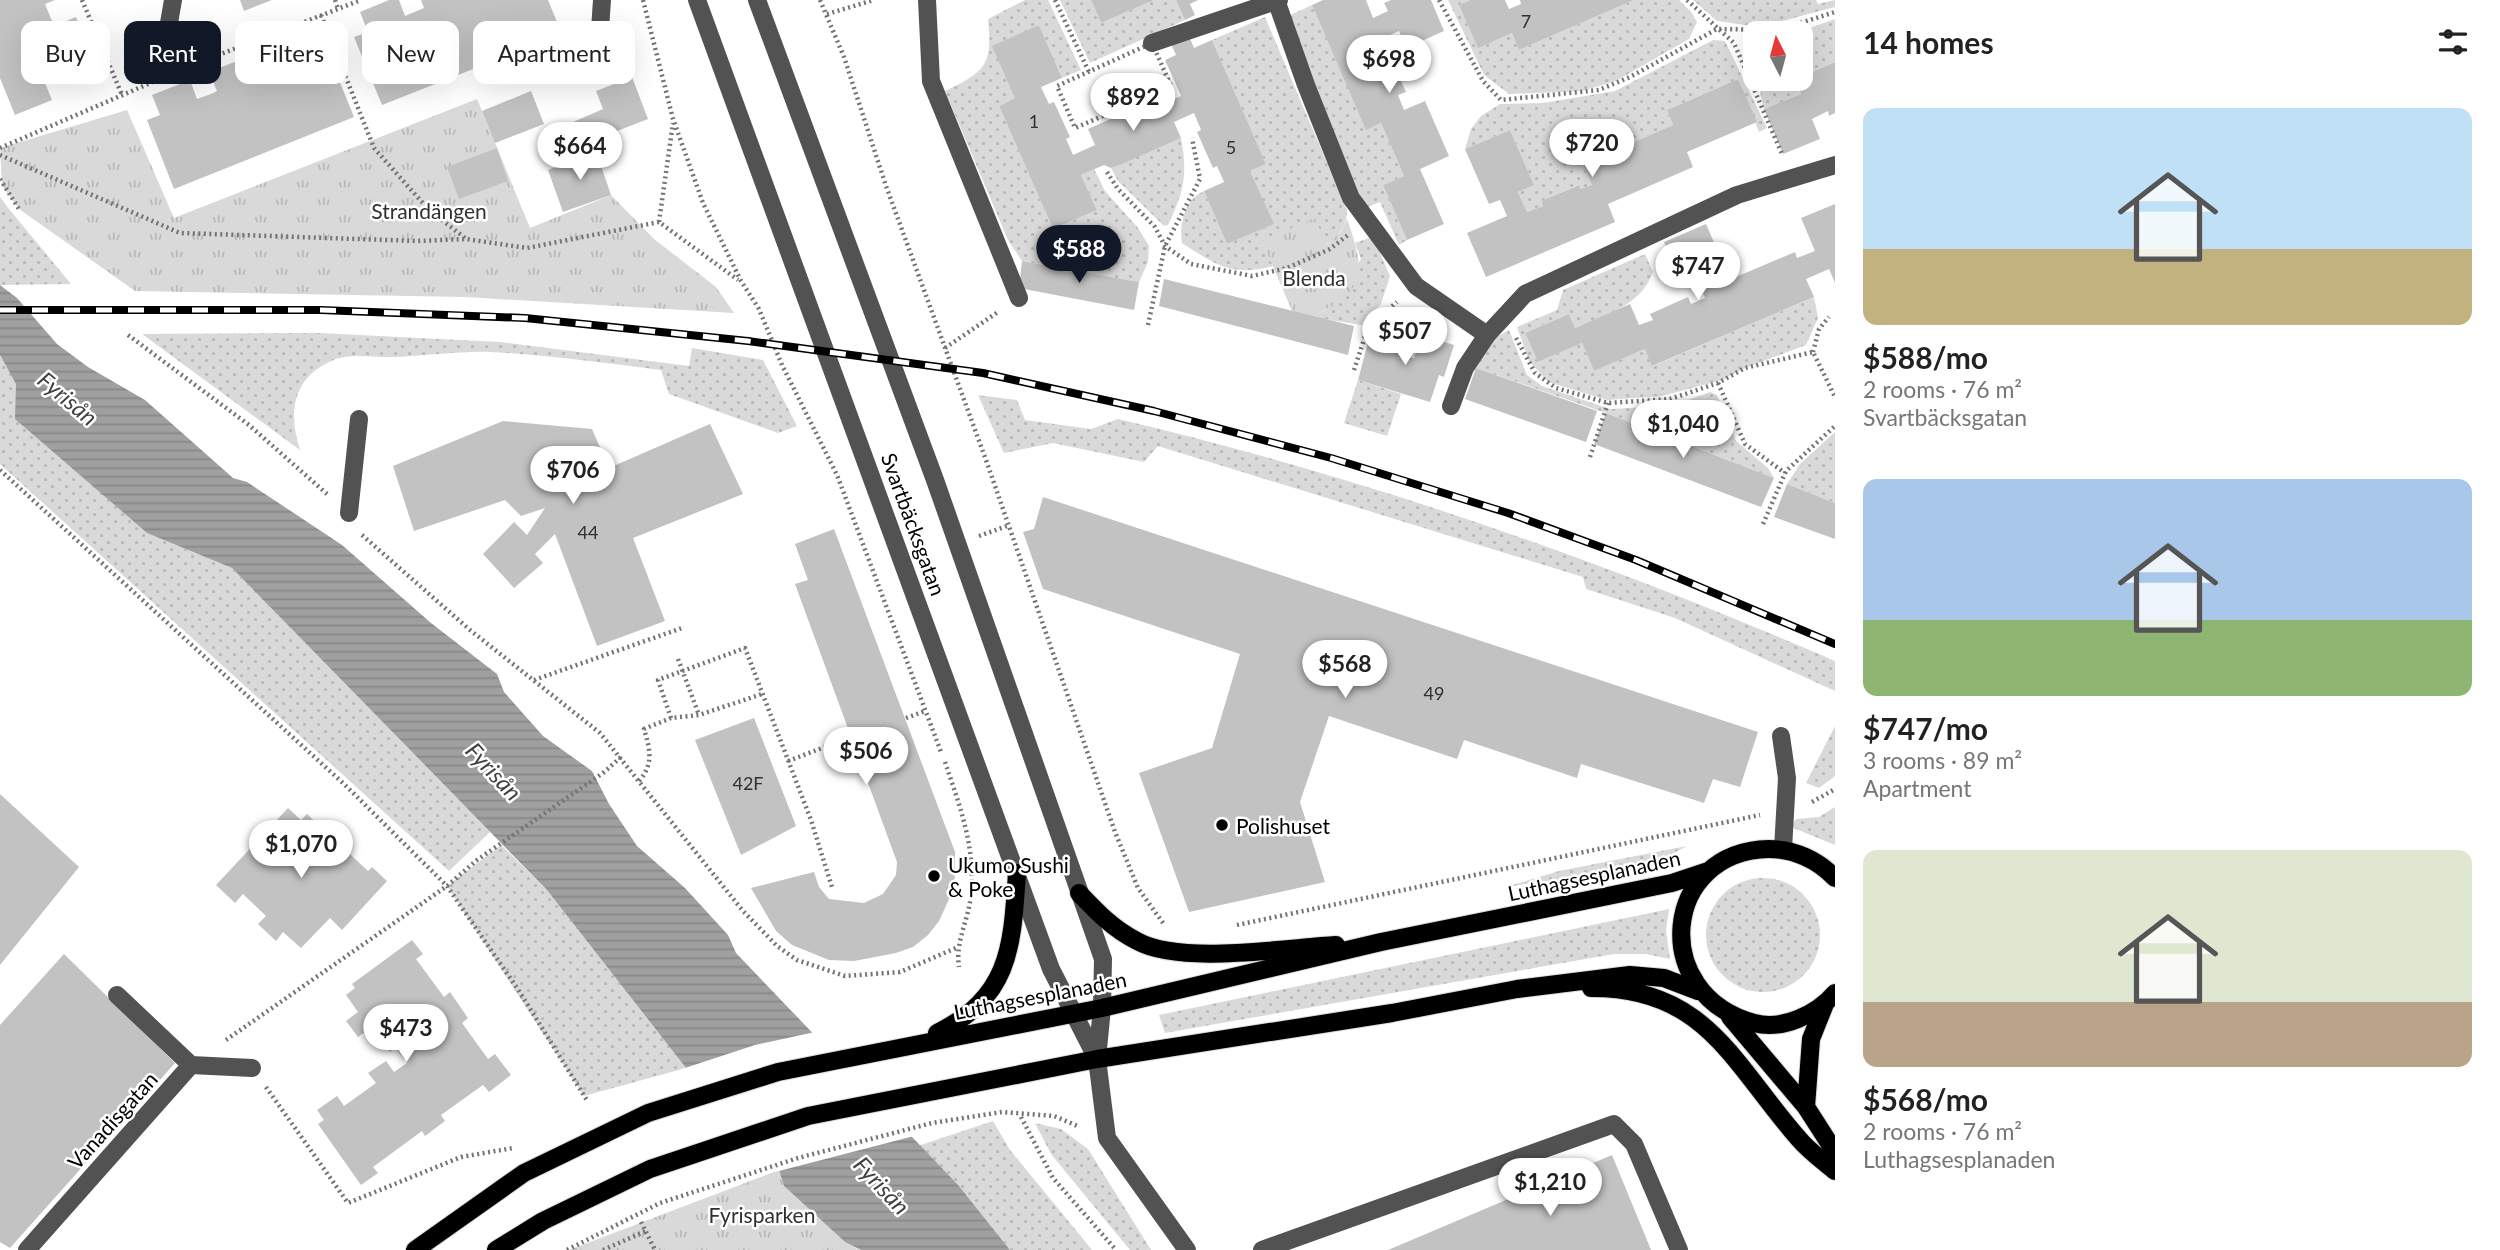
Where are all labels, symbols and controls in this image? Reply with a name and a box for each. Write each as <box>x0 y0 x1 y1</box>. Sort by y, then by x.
house number: 7 <box>1521 10 1531 32</box>
chip: Buy <box>21 21 110 84</box>
chip: Rent <box>124 21 221 84</box>
chip: Filters <box>235 21 348 84</box>
chip: New <box>362 21 459 84</box>
chip: Apartment <box>473 21 635 84</box>
north arrow <box>1743 21 1813 91</box>
map controls <box>1743 21 1813 91</box>
icon: filters <box>2434 23 2472 61</box>
text: 14 homes <box>1863 24 1994 60</box>
pin: $698 <box>1348 36 1430 95</box>
text: $698 <box>1362 44 1416 72</box>
pin: $892 <box>1092 74 1174 133</box>
text: $892 <box>1106 82 1160 110</box>
house number: 1 <box>1029 110 1039 132</box>
pin: $720 <box>1551 120 1633 179</box>
pin: $664 <box>539 122 621 182</box>
text: $720 <box>1565 128 1619 156</box>
text: $664 <box>553 131 607 159</box>
house number: 5 <box>1226 136 1236 158</box>
icon: home <box>2105 154 2231 280</box>
park label: Strandängen <box>371 198 487 223</box>
pin: $588 <box>1038 226 1120 285</box>
text: $588 <box>1052 234 1106 262</box>
pin: $747 <box>1657 243 1739 302</box>
text: $747 <box>1671 251 1725 279</box>
park label: Blenda <box>1282 265 1346 290</box>
pin: $507 <box>1364 308 1446 367</box>
text: $507 <box>1378 316 1432 344</box>
text: $588/mo <box>1863 339 1988 375</box>
water label: Fyrisån <box>33 365 103 431</box>
text: 2 rooms · 76 m² <box>1863 375 2022 403</box>
pin: $1,040 <box>1626 400 1740 460</box>
text: Svartbäcksgatan <box>1863 403 2027 431</box>
text: $1,040 <box>1647 409 1719 437</box>
pin: $706 <box>532 447 614 506</box>
street label: Svartbäcksgatan <box>877 449 951 599</box>
text: $706 <box>546 455 600 483</box>
house number: 44 <box>578 521 598 543</box>
icon: home <box>2105 525 2231 651</box>
pin: $568 <box>1304 640 1386 700</box>
text: $568 <box>1318 649 1372 677</box>
house number: 49 <box>1424 682 1444 704</box>
text: $747/mo <box>1863 710 1988 746</box>
pin: $506 <box>825 728 907 787</box>
water label: Fyrisån <box>460 736 528 806</box>
text: $506 <box>839 736 893 764</box>
text: 3 rooms · 89 m² <box>1863 746 2022 774</box>
house number: 42F <box>732 772 764 794</box>
text: Apartment <box>1863 774 1971 802</box>
place label: Polishuset <box>1236 813 1331 838</box>
marker: Polishuset <box>1214 817 1230 833</box>
pin: $1,070 <box>244 820 358 880</box>
text: $1,070 <box>265 829 337 857</box>
street label: Luthagsesplanaden <box>1505 845 1683 905</box>
place label: Ukumo Sushi & Poke <box>948 852 1069 901</box>
marker: Ukumo Sushi & Poke <box>926 868 942 884</box>
icon: home <box>2105 896 2231 1022</box>
street label: Luthagsesplanaden <box>951 966 1129 1024</box>
pin: $473 <box>365 1004 447 1064</box>
text: $473 <box>379 1013 433 1041</box>
street label: Vanadisgatan <box>62 1066 162 1174</box>
text: $568/mo <box>1863 1081 1988 1117</box>
text: 2 rooms · 76 m² <box>1863 1117 2022 1145</box>
text: Luthagsesplanaden <box>1863 1145 2055 1173</box>
water label: Fyrisån <box>848 1150 916 1220</box>
pin: $1,210 <box>1493 1158 1607 1218</box>
text: $1,210 <box>1514 1167 1586 1195</box>
park label: Fyrisparken <box>709 1202 815 1227</box>

